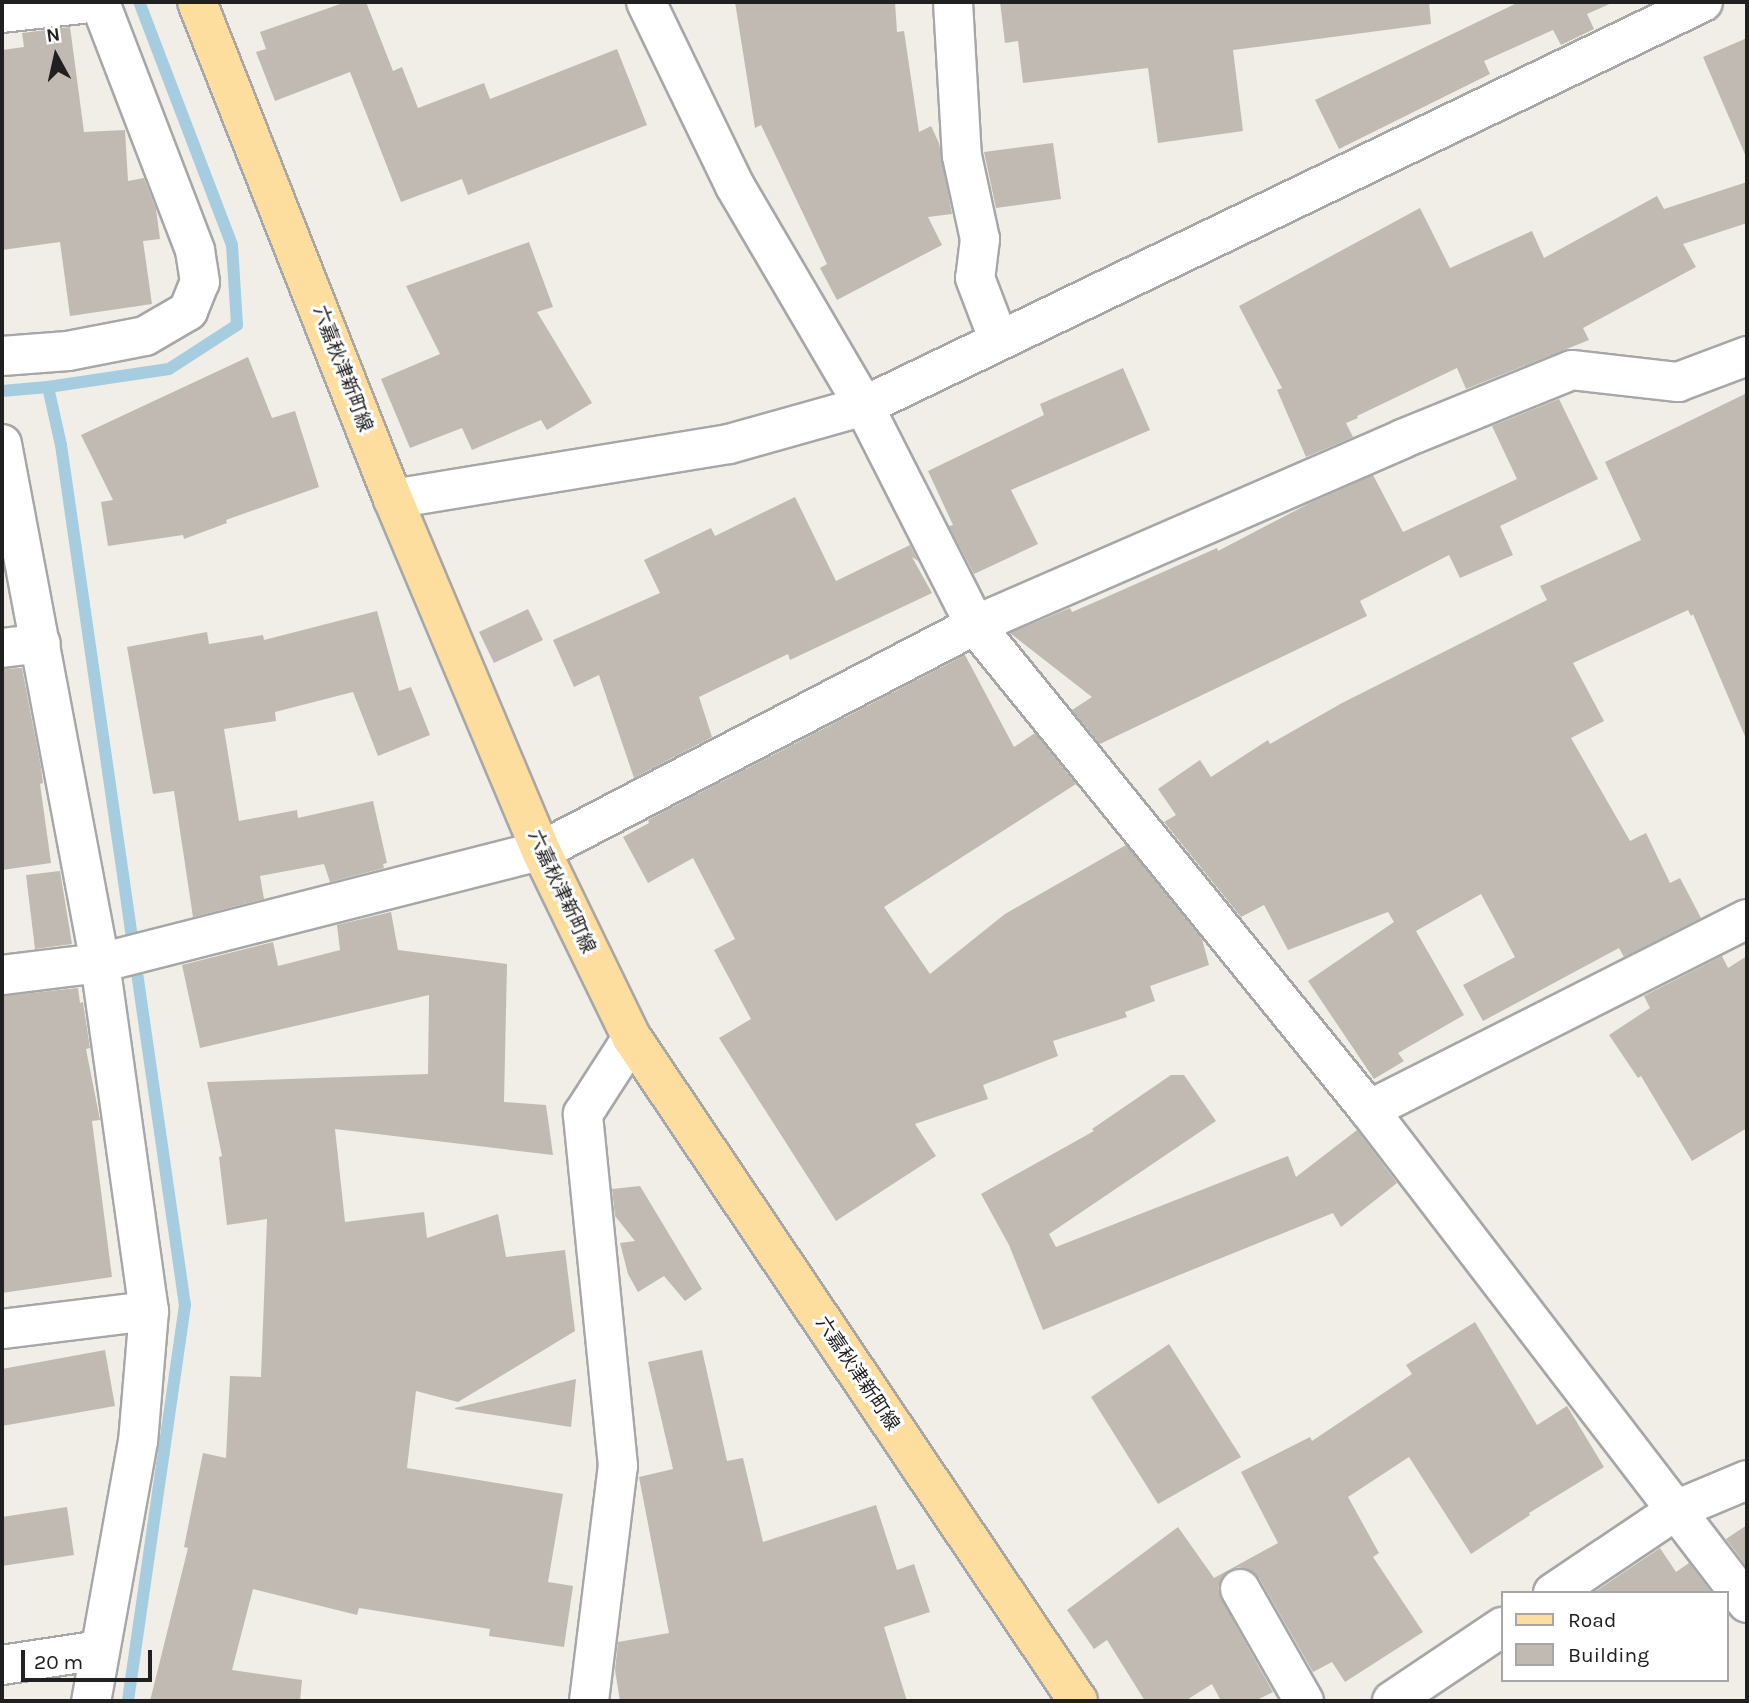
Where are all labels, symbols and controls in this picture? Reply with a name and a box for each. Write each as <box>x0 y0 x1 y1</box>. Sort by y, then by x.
north arrow <box>21 21 91 91</box>
text: N <box>45 23 61 47</box>
street label: 六嘉秋津新町線 <box>308 303 376 435</box>
street label: 六嘉秋津新町線 <box>523 827 599 957</box>
street label: 六嘉秋津新町線 <box>810 1312 904 1436</box>
legend <box>1500 1591 1728 1682</box>
text: Road <box>1568 1608 1616 1632</box>
scale bar <box>24 1636 156 1680</box>
text: Building <box>1568 1643 1649 1667</box>
text: 20 m <box>34 1650 83 1674</box>

